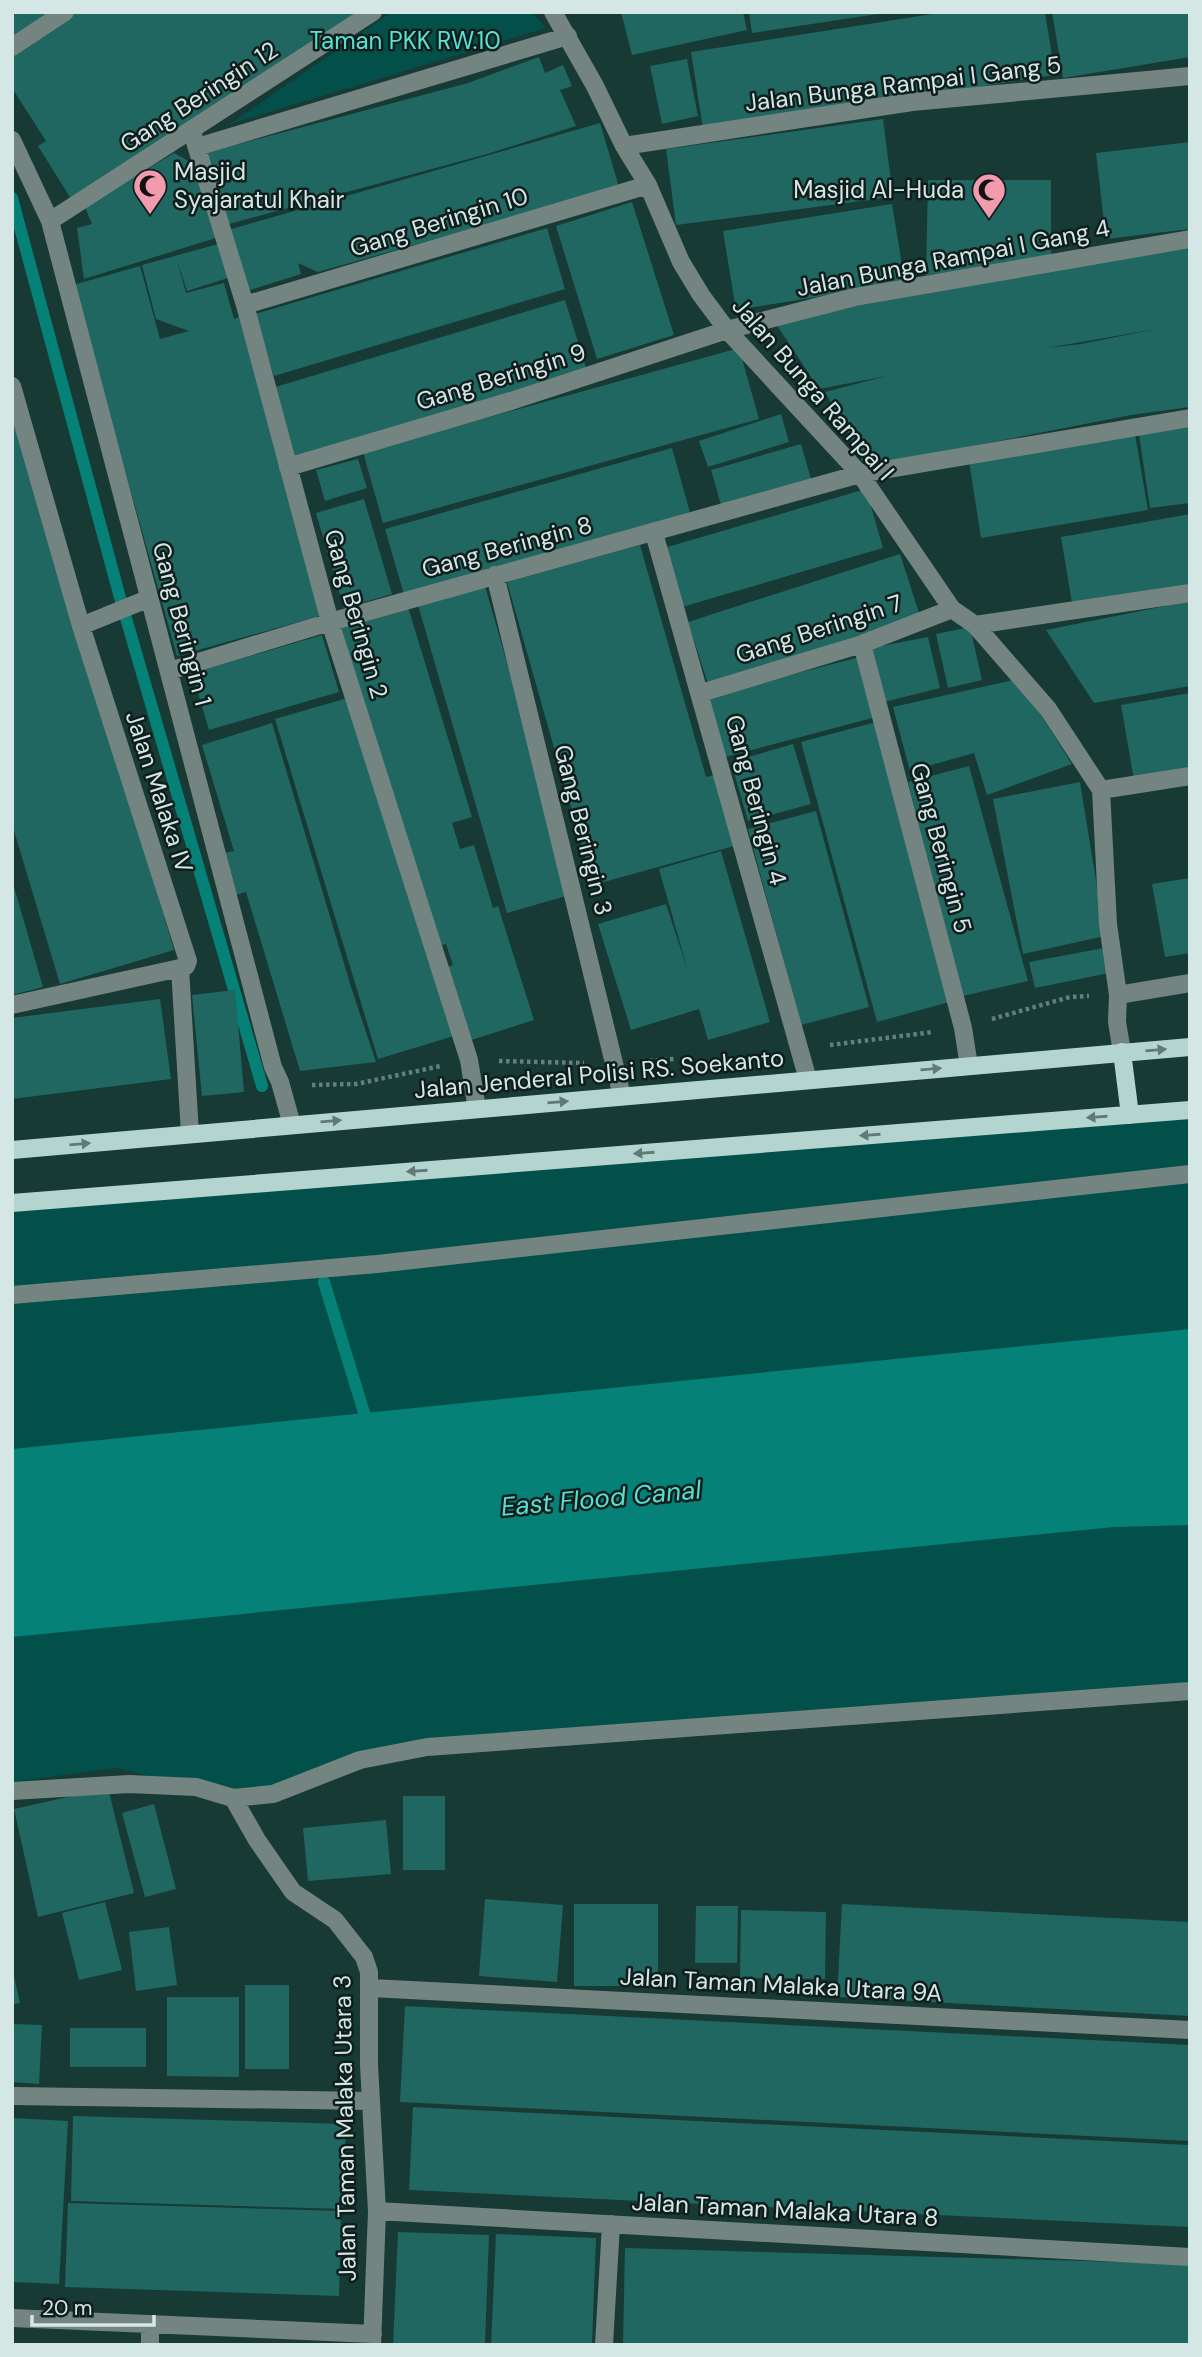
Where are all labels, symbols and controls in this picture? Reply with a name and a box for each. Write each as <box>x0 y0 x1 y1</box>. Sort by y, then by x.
park label: Taman PKK RW.10 <box>309 25 501 56</box>
street label: Gang Beringin 12 <box>114 34 283 159</box>
street label: Jalan Bunga Rampai I Gang 5 <box>743 49 1063 118</box>
place label: Masjid Syajaratul Khair <box>174 156 345 215</box>
mosque icon: Masjid Syajaratul Khair <box>131 167 169 216</box>
mosque icon: Masjid Al-Huda <box>970 171 1008 220</box>
place label: Masjid Al-Huda <box>793 174 964 205</box>
street label: Gang Beringin 10 <box>346 180 532 263</box>
street label: Jalan Bunga Rampai I Gang 4 <box>794 212 1112 303</box>
street label: Jalan Bunga Rampai I <box>725 291 901 487</box>
street label: Gang Beringin 9 <box>412 336 589 417</box>
street label: Gang Beringin 8 <box>418 509 596 584</box>
street label: Gang Beringin 2 <box>318 526 395 702</box>
street label: Gang Beringin 1 <box>146 539 219 709</box>
street label: Gang Beringin 7 <box>732 587 906 670</box>
street label: Jalan Malaka IV <box>119 707 200 877</box>
street label: Gang Beringin 4 <box>719 711 794 888</box>
street label: Gang Beringin 3 <box>547 741 620 918</box>
street label: Gang Beringin 5 <box>904 759 979 937</box>
street label: Jalan Jenderal Polisi RS. Soekanto <box>413 1042 785 1105</box>
one-way arrow <box>1145 1044 1167 1055</box>
one-way arrow <box>920 1064 942 1075</box>
one-way arrow <box>547 1096 569 1107</box>
one-way arrow <box>1086 1112 1108 1123</box>
one-way arrow <box>320 1115 342 1126</box>
one-way arrow <box>859 1130 881 1141</box>
one-way arrow <box>69 1138 91 1149</box>
one-way arrow <box>632 1148 654 1159</box>
one-way arrow <box>406 1166 428 1177</box>
water label: East Flood Canal <box>499 1472 704 1524</box>
street label: Jalan Taman Malaka Utara 9A <box>619 1961 943 2008</box>
street label: Jalan Taman Malaka Utara 3 <box>326 1974 363 2282</box>
street label: Jalan Taman Malaka Utara 8 <box>631 2186 939 2233</box>
scale bar <box>32 2284 154 2328</box>
text: 20 m <box>42 2294 93 2322</box>

